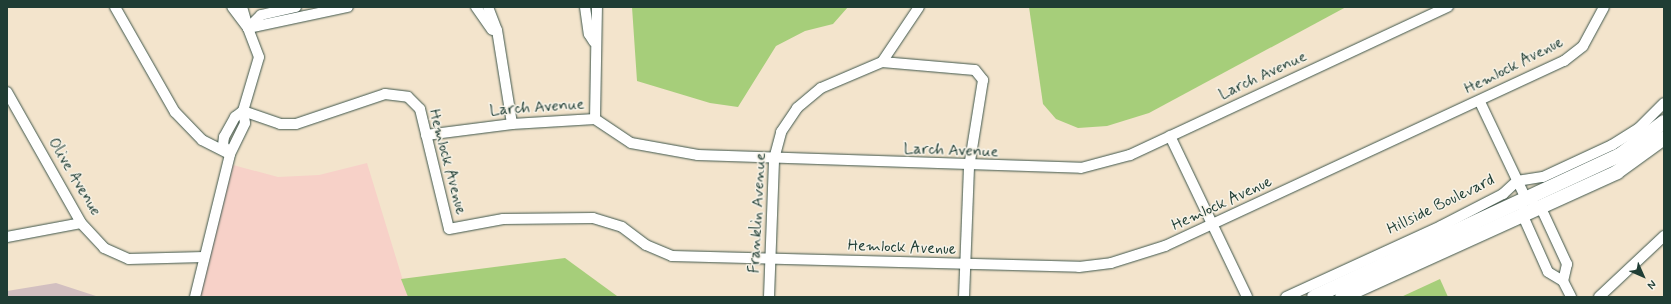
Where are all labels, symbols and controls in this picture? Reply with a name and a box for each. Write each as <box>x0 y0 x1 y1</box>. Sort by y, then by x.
street label: Hemlock Avenue <box>1460 32 1568 100</box>
street label: Larch Avenue <box>1216 47 1310 105</box>
street label: Larch Avenue <box>489 95 585 121</box>
street label: Hemlock Avenue <box>423 105 471 219</box>
street label: Olive Avenue <box>43 134 105 220</box>
street label: Larch Avenue <box>903 140 999 162</box>
street label: Franklin Avenue <box>745 155 771 271</box>
street label: Hillside Boulevard <box>1385 171 1497 239</box>
street label: Hemlock Avenue <box>1167 172 1277 236</box>
street label: Hemlock Avenue <box>845 236 959 260</box>
north arrow <box>1623 256 1663 296</box>
text: N <box>1644 277 1659 292</box>

